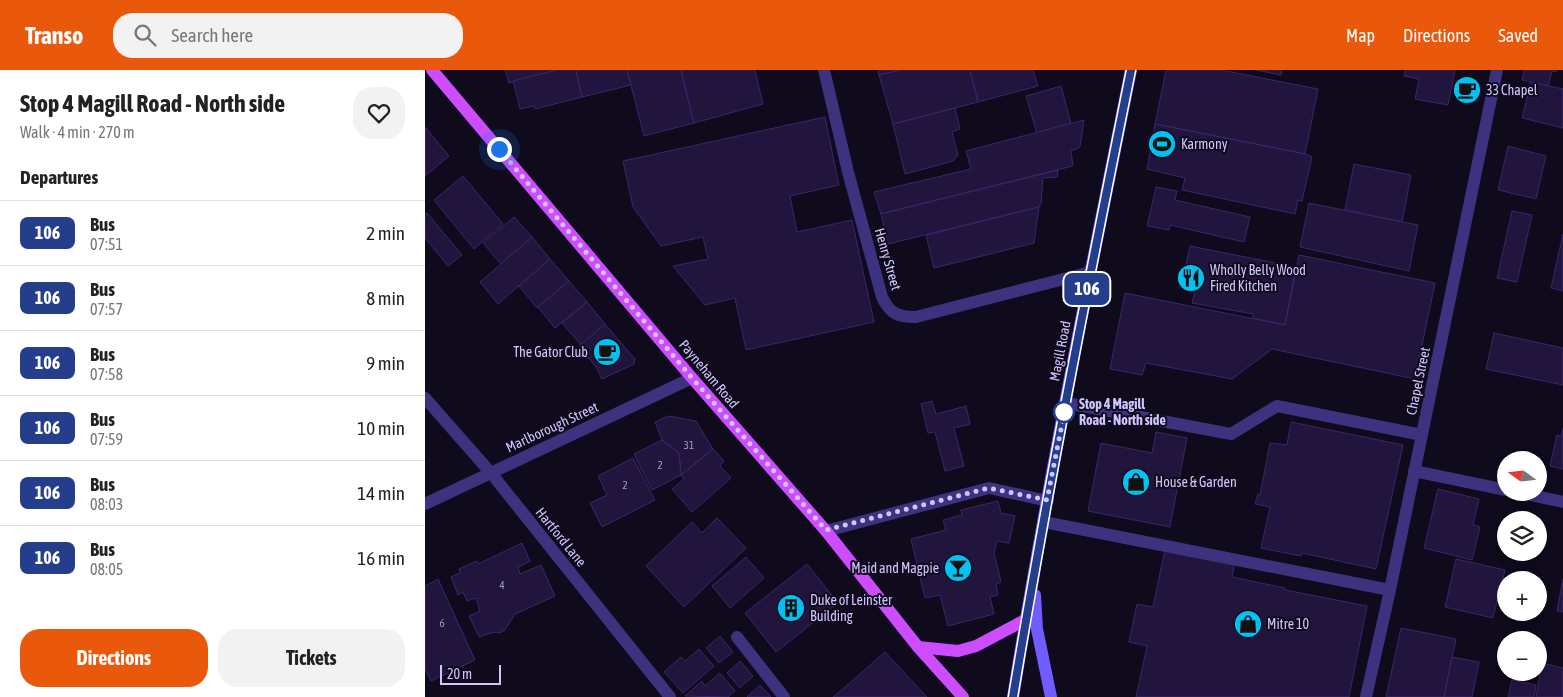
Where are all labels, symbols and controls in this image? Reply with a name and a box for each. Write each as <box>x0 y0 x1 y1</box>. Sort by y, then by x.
search box <box>113 13 463 58</box>
icon: search <box>131 21 159 49</box>
text: Transo <box>25 22 83 49</box>
text: Search here <box>171 24 253 46</box>
text: Map <box>1346 25 1375 46</box>
text: Directions <box>1403 25 1470 46</box>
text: Saved <box>1498 25 1538 46</box>
cafe icon: 33 Chapel <box>1452 75 1482 105</box>
place label: 33 Chapel <box>1486 82 1538 98</box>
button: heart <box>353 87 405 139</box>
text: Stop 4 Magill Road - North side <box>20 90 285 117</box>
text: Walk · 4 min · 270 m <box>20 123 134 141</box>
sports icon: Karmony <box>1147 129 1177 159</box>
place label: Karmony <box>1181 136 1228 152</box>
your location <box>487 137 512 162</box>
text: Departures <box>20 166 98 188</box>
text: Bus <box>90 213 115 235</box>
text: 106 <box>35 222 60 243</box>
text: 2 min <box>366 222 405 244</box>
street label: Henry Street <box>872 226 904 292</box>
text: 07:51 <box>90 235 123 253</box>
place label: Wholly Belly Wood Fired Kitchen <box>1210 262 1306 294</box>
restaurant icon: Wholly Belly Wood Fired Kitchen <box>1176 263 1206 293</box>
line badge: 106 <box>1058 273 1116 305</box>
text: Bus <box>90 278 115 300</box>
text: 106 <box>1074 278 1100 299</box>
text: 106 <box>35 287 60 308</box>
text: 8 min <box>366 287 405 309</box>
text: 07:57 <box>90 300 123 318</box>
street label: Magill Road <box>1046 319 1074 383</box>
cafe icon: The Gator Club <box>592 337 622 367</box>
street label: Payneham Road <box>676 337 742 411</box>
text: Bus <box>90 343 115 365</box>
place label: The Gator Club <box>513 344 588 360</box>
street label: Chapel Street <box>1403 346 1433 416</box>
text: 106 <box>35 352 60 373</box>
text: 9 min <box>366 352 405 374</box>
text: 07:58 <box>90 365 123 383</box>
place label: Stop 4 Magill Road - North side <box>1079 396 1166 428</box>
street label: Marlborough Street <box>503 399 601 455</box>
marker: Stop 4 Magill Road - North side <box>1053 401 1075 423</box>
text: Bus <box>90 408 115 430</box>
text: 106 <box>35 417 60 438</box>
text: 10 min <box>357 417 405 439</box>
text: 07:59 <box>90 430 123 448</box>
house number: 31 <box>684 439 694 451</box>
north arrow <box>1497 451 1547 501</box>
map controls <box>1497 451 1547 681</box>
house number: 2 <box>657 459 663 471</box>
shop icon: House & Garden <box>1121 467 1151 497</box>
text: Bus <box>90 473 115 495</box>
place label: House & Garden <box>1155 474 1237 490</box>
house number: 2 <box>622 479 628 491</box>
text: 106 <box>35 482 60 503</box>
text: 14 min <box>357 482 405 504</box>
text: 08:03 <box>90 495 123 513</box>
street label: Hartford Lane <box>532 504 590 570</box>
button: layers <box>1497 511 1547 561</box>
text: Bus <box>90 538 115 560</box>
text: 106 <box>35 547 60 568</box>
text: 16 min <box>357 547 405 569</box>
bar icon: Maid and Magpie <box>943 553 973 583</box>
text: 08:05 <box>90 560 123 578</box>
place label: Maid and Magpie <box>851 560 939 576</box>
button: + <box>1497 571 1547 621</box>
house number: 4 <box>499 579 505 591</box>
place label: Duke of Leinster Building <box>810 592 893 624</box>
building icon: Duke of Leinster Building <box>776 593 806 623</box>
shop icon: Mitre 10 <box>1233 609 1263 639</box>
place label: Mitre 10 <box>1267 616 1310 632</box>
house number: 6 <box>439 617 445 629</box>
button: Directions <box>20 629 208 687</box>
button: Tickets <box>218 629 405 687</box>
button: − <box>1497 631 1547 681</box>
scale bar <box>440 662 501 685</box>
text: 20 m <box>447 666 472 682</box>

